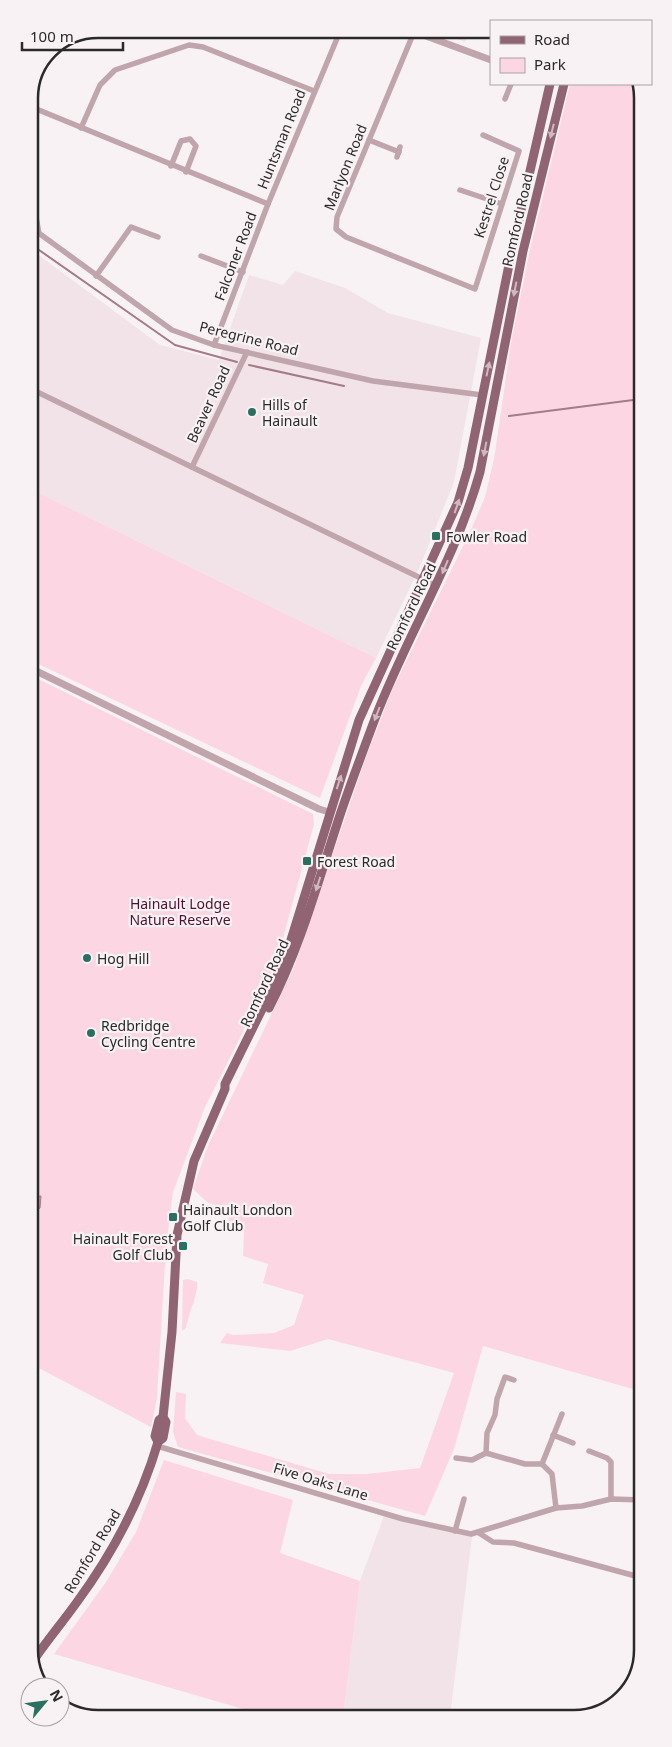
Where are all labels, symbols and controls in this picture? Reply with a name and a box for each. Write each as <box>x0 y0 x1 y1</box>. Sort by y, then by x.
scale bar <box>22 20 124 52</box>
legend <box>490 20 652 85</box>
text: 100 m <box>30 26 74 46</box>
text: Road <box>534 29 570 49</box>
text: Park <box>534 54 566 74</box>
street label: Huntsman Road <box>252 86 310 192</box>
street label: Marlyon Road <box>319 121 371 213</box>
one-way arrow <box>548 124 556 139</box>
street label: Kestrel Close <box>469 154 513 240</box>
street label: Romford Road <box>497 172 537 268</box>
street label: Falconer Road <box>209 209 261 303</box>
one-way arrow <box>511 282 519 298</box>
street label: Peregrine Road <box>197 316 301 360</box>
one-way arrow <box>484 361 492 377</box>
street label: Beaver Road <box>182 362 234 446</box>
place label: Hills of Hainault <box>262 395 318 430</box>
marker: Hills of Hainault <box>246 406 258 418</box>
one-way arrow <box>480 441 488 457</box>
one-way arrow <box>453 498 461 513</box>
place label: Fowler Road <box>446 527 527 546</box>
marker: Fowler Road <box>430 530 442 542</box>
street label: Romford Road <box>382 559 440 653</box>
one-way arrow <box>441 560 449 574</box>
one-way arrow <box>373 707 380 722</box>
one-way arrow <box>336 774 344 789</box>
place label: Forest Road <box>317 852 395 871</box>
marker: Forest Road <box>301 855 313 867</box>
one-way arrow <box>313 877 321 892</box>
park label: Hainault Lodge Nature Reserve <box>129 894 231 929</box>
street label: Romford Road <box>235 936 293 1030</box>
place label: Hog Hill <box>97 949 149 968</box>
marker: Hog Hill <box>81 952 93 964</box>
place label: Redbridge Cycling Centre <box>101 1016 196 1051</box>
marker: Redbridge Cycling Centre <box>85 1027 97 1039</box>
place label: Hainault London Golf Club <box>183 1200 293 1235</box>
marker: Hainault London Golf Club <box>167 1211 179 1223</box>
place label: Hainault Forest Golf Club <box>73 1229 173 1264</box>
marker: Hainault Forest Golf Club <box>177 1240 189 1252</box>
street label: Five Oaks Lane <box>271 1458 371 1504</box>
street label: Romford Road <box>59 1505 125 1597</box>
north arrow <box>20 1677 70 1727</box>
text: N <box>46 1686 68 1705</box>

